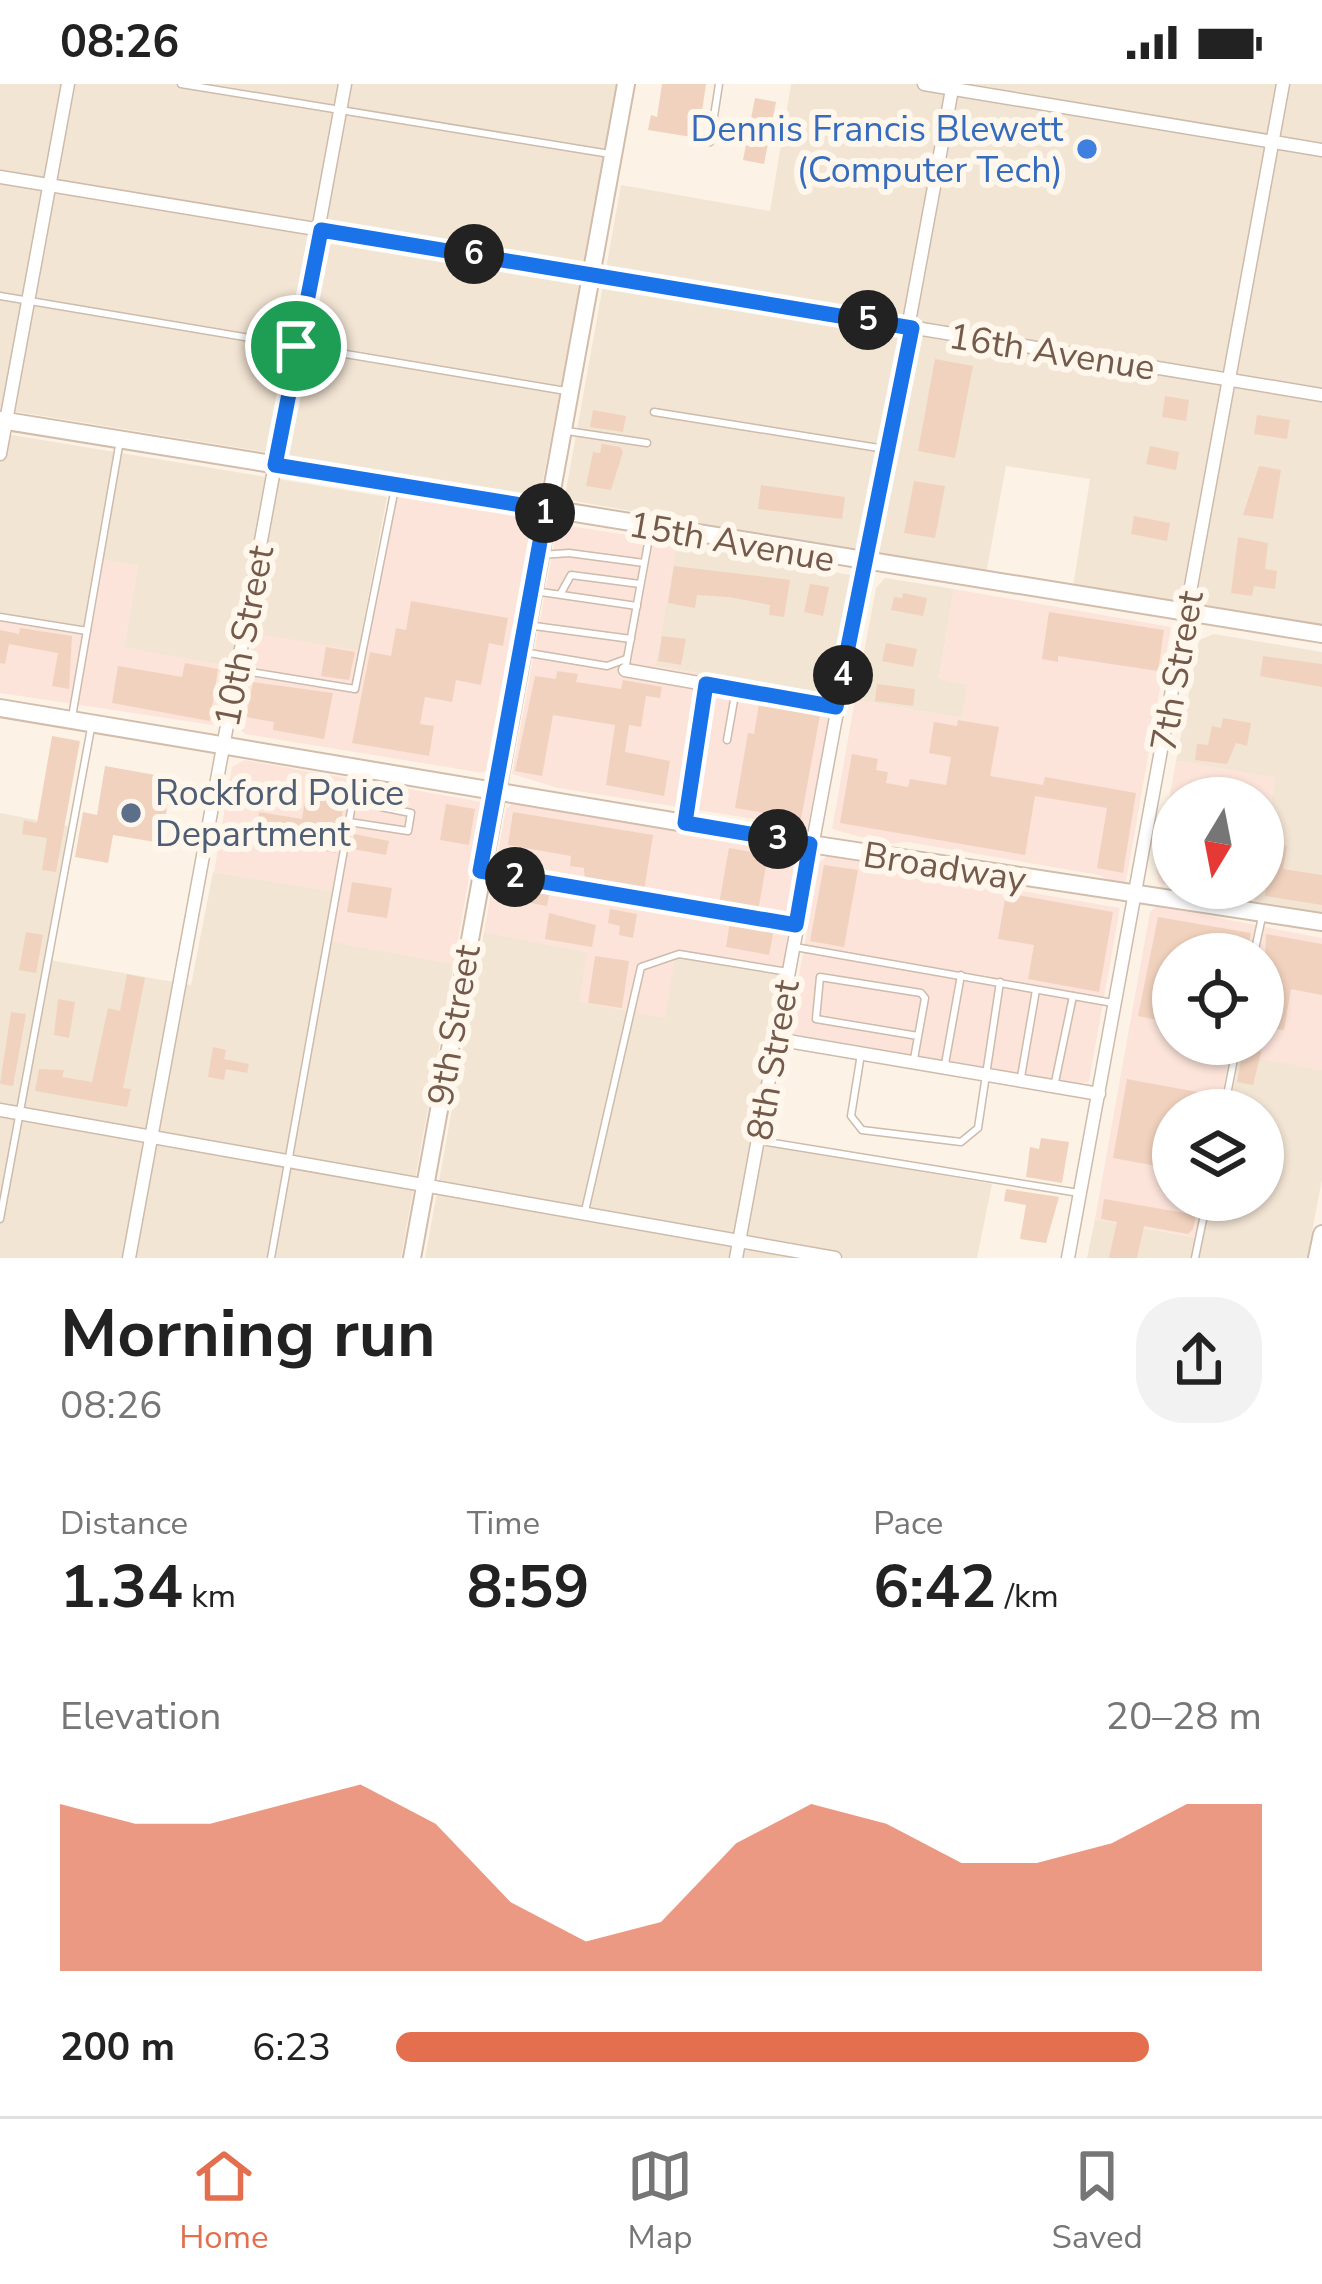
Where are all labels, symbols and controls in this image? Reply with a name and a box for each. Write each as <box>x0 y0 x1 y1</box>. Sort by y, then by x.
text: 08:26 <box>60 12 179 73</box>
place label: Dennis Francis Blewett (Computer Tech) <box>691 105 1063 195</box>
marker: Dennis Francis Blewett (Computer Tech) <box>1074 136 1100 162</box>
pin: 6 <box>444 224 504 284</box>
text: 6 <box>464 231 484 276</box>
pin: 5 <box>838 290 898 350</box>
pin <box>245 295 347 397</box>
text: 5 <box>858 297 878 342</box>
street label: 16th Avenue <box>945 312 1158 393</box>
icon: arrive <box>263 313 329 379</box>
pin: 1 <box>515 483 575 543</box>
text: 1 <box>535 490 555 535</box>
street label: 15th Avenue <box>625 500 838 585</box>
street label: 10th Street <box>203 541 286 731</box>
street label: 7th Street <box>1139 587 1216 755</box>
pin: 4 <box>813 645 873 705</box>
text: 4 <box>833 652 853 697</box>
place label: Rockford Police Department <box>155 769 404 859</box>
north arrow <box>1152 777 1284 909</box>
map controls <box>1152 777 1284 1221</box>
marker: Rockford Police Department <box>118 800 144 826</box>
pin: 3 <box>748 809 808 869</box>
text: 3 <box>768 816 788 861</box>
street label: Broadway <box>860 830 1030 905</box>
pin: 2 <box>485 847 545 907</box>
text: 2 <box>505 854 525 899</box>
button: locate <box>1152 933 1284 1065</box>
street label: 9th Street <box>416 941 493 1109</box>
street label: 8th Street <box>735 976 812 1144</box>
button: layers <box>1152 1089 1284 1221</box>
text: Morning run <box>60 1289 436 1379</box>
button: share <box>1136 1297 1262 1423</box>
text: 08:26 <box>60 1379 163 1432</box>
text: Distance <box>60 1501 188 1546</box>
text: Time <box>467 1501 540 1546</box>
text: Pace <box>873 1501 943 1546</box>
text: 1.34 <box>60 1546 183 1628</box>
text: 8:59 <box>467 1546 590 1628</box>
text: 6:42 <box>873 1546 996 1628</box>
text: km <box>183 1574 236 1619</box>
text: /km <box>996 1574 1059 1619</box>
text: Elevation <box>60 1690 221 1743</box>
text: 20–28 m <box>1105 1690 1262 1743</box>
text: 200 m <box>60 2021 175 2074</box>
text: 6:23 <box>252 2021 331 2074</box>
tab: Home <box>179 2143 269 2260</box>
tab: Map <box>627 2143 693 2260</box>
tab: Saved <box>1052 2143 1143 2260</box>

